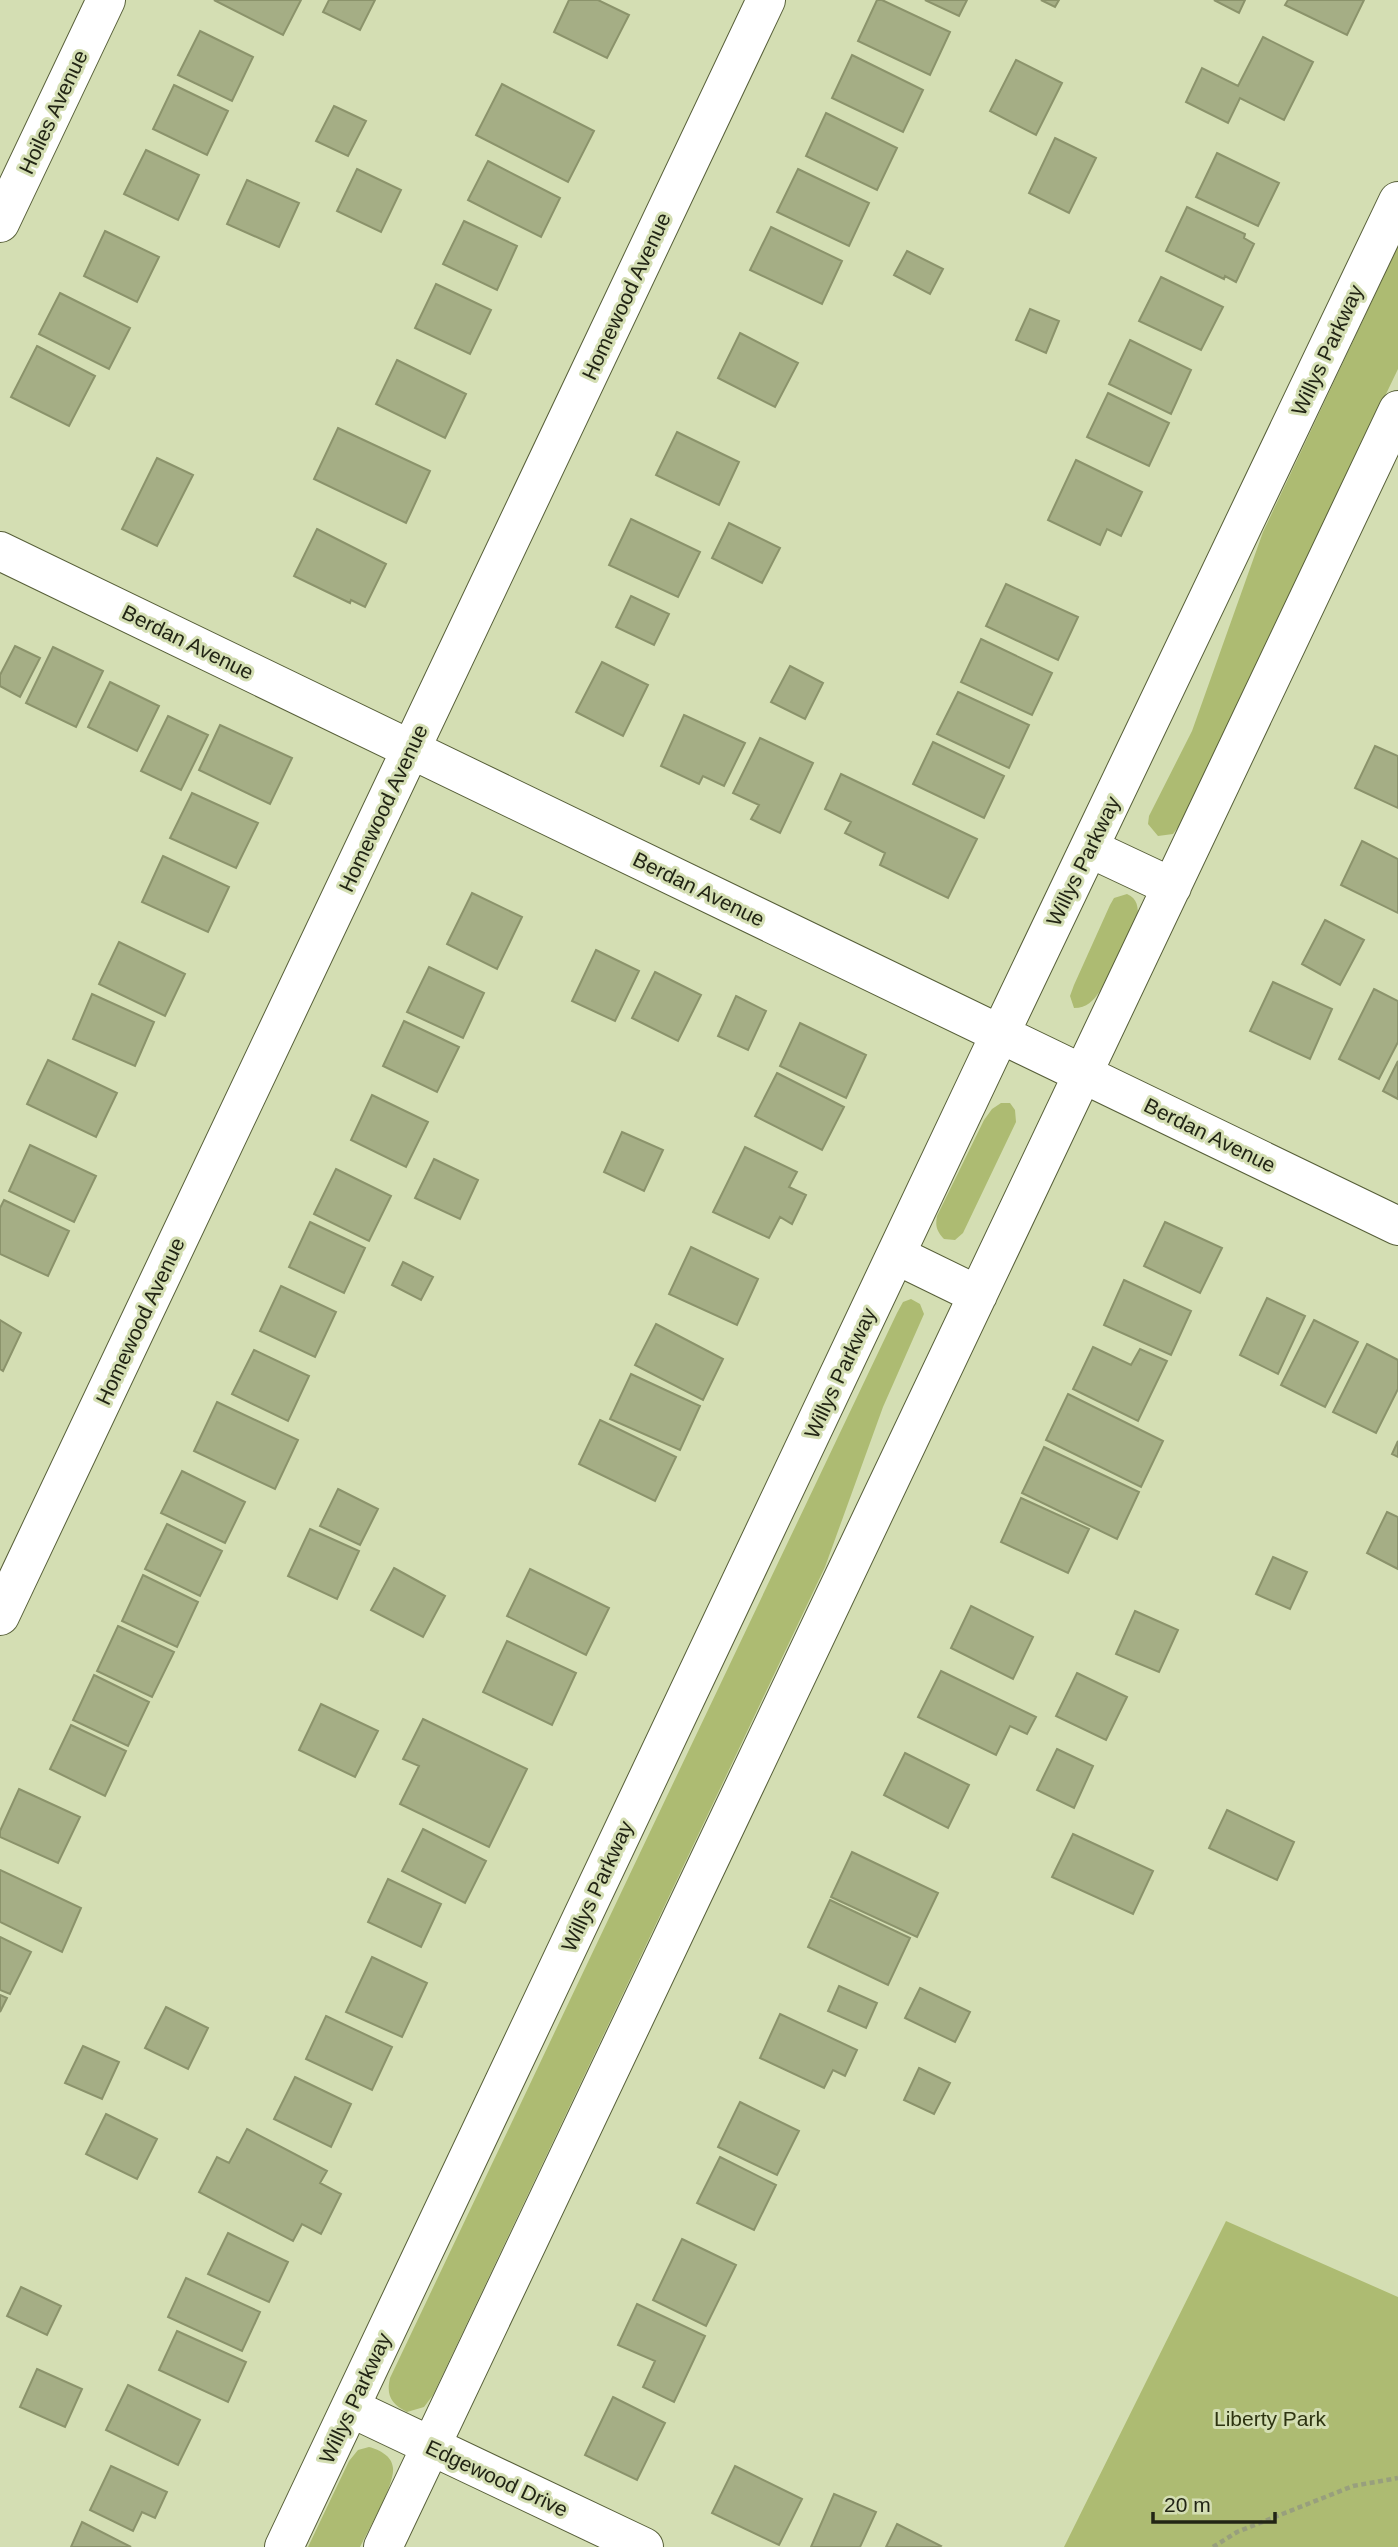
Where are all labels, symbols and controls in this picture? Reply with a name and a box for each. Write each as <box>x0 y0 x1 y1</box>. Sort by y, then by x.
street label: Hoiles Avenue <box>14 46 92 178</box>
street label: Homewood Avenue <box>577 209 675 383</box>
street label: Willys Parkway <box>1287 281 1367 419</box>
street label: Berdan Avenue <box>119 600 257 684</box>
street label: Homewood Avenue <box>334 721 432 895</box>
street label: Willys Parkway <box>1042 792 1124 929</box>
street label: Berdan Avenue <box>630 847 768 931</box>
street label: Berdan Avenue <box>1141 1093 1279 1177</box>
street label: Homewood Avenue <box>91 1234 189 1408</box>
street label: Willys Parkway <box>800 1304 880 1442</box>
street label: Willys Parkway <box>557 1817 637 1955</box>
street label: Willys Parkway <box>315 2329 395 2467</box>
park label: Liberty Park <box>1214 2407 1327 2430</box>
street label: Edgewood Drive <box>422 2435 572 2521</box>
scale bar <box>1153 2480 1276 2524</box>
text: 20 m <box>1164 2493 1211 2516</box>

